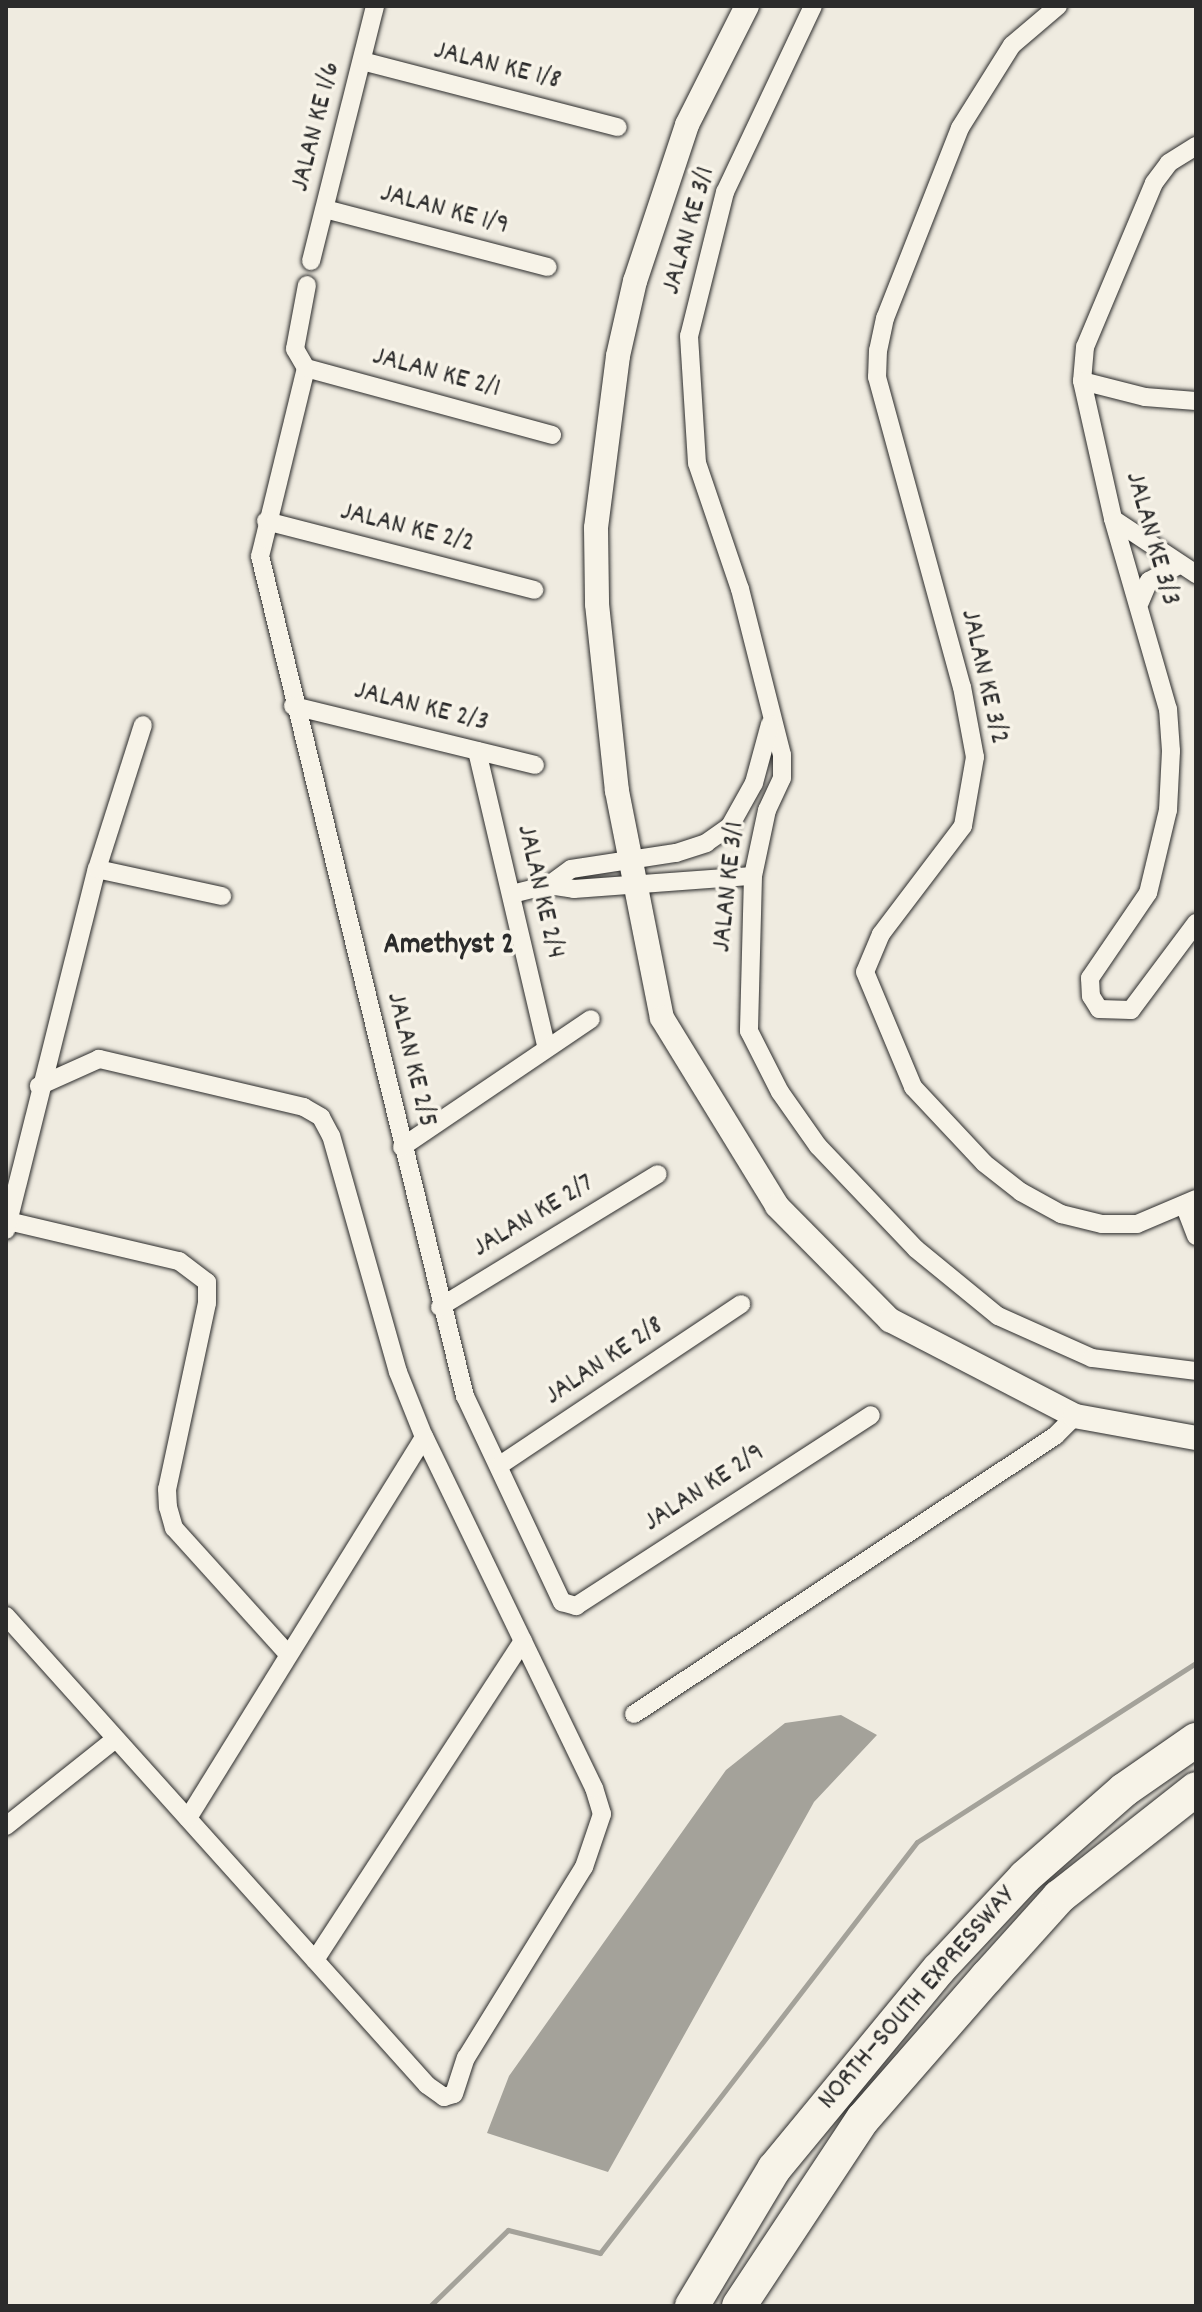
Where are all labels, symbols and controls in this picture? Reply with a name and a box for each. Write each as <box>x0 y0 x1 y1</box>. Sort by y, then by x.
street label: JALAN KE 1/8 <box>430 35 564 99</box>
street label: JALAN KE 1/6 <box>285 59 349 195</box>
street label: JALAN KE 3/1 <box>656 163 724 299</box>
street label: JALAN KE 1/9 <box>376 178 512 244</box>
street label: JALAN KE 2/1 <box>368 341 504 407</box>
street label: JALAN KE 3/3 <box>1116 468 1186 610</box>
street label: JALAN KE 2/2 <box>336 496 478 562</box>
street label: JALAN KE 3/2 <box>951 606 1015 748</box>
street label: JALAN KE 2/3 <box>350 675 492 741</box>
street label: JALAN KE 3/1 <box>706 820 754 954</box>
street label: JALAN KE 2/4 <box>507 822 571 962</box>
district label: Amethyst 2 <box>384 929 514 965</box>
street label: JALAN KE 2/5 <box>377 989 443 1131</box>
street label: JALAN KE 2/7 <box>467 1168 601 1266</box>
street label: JALAN KE 2/8 <box>539 1310 671 1414</box>
street label: JALAN KE 2/9 <box>638 1437 772 1541</box>
street label: NORTH–SOUTH EXPRESSWAY <box>812 1881 1024 2117</box>

